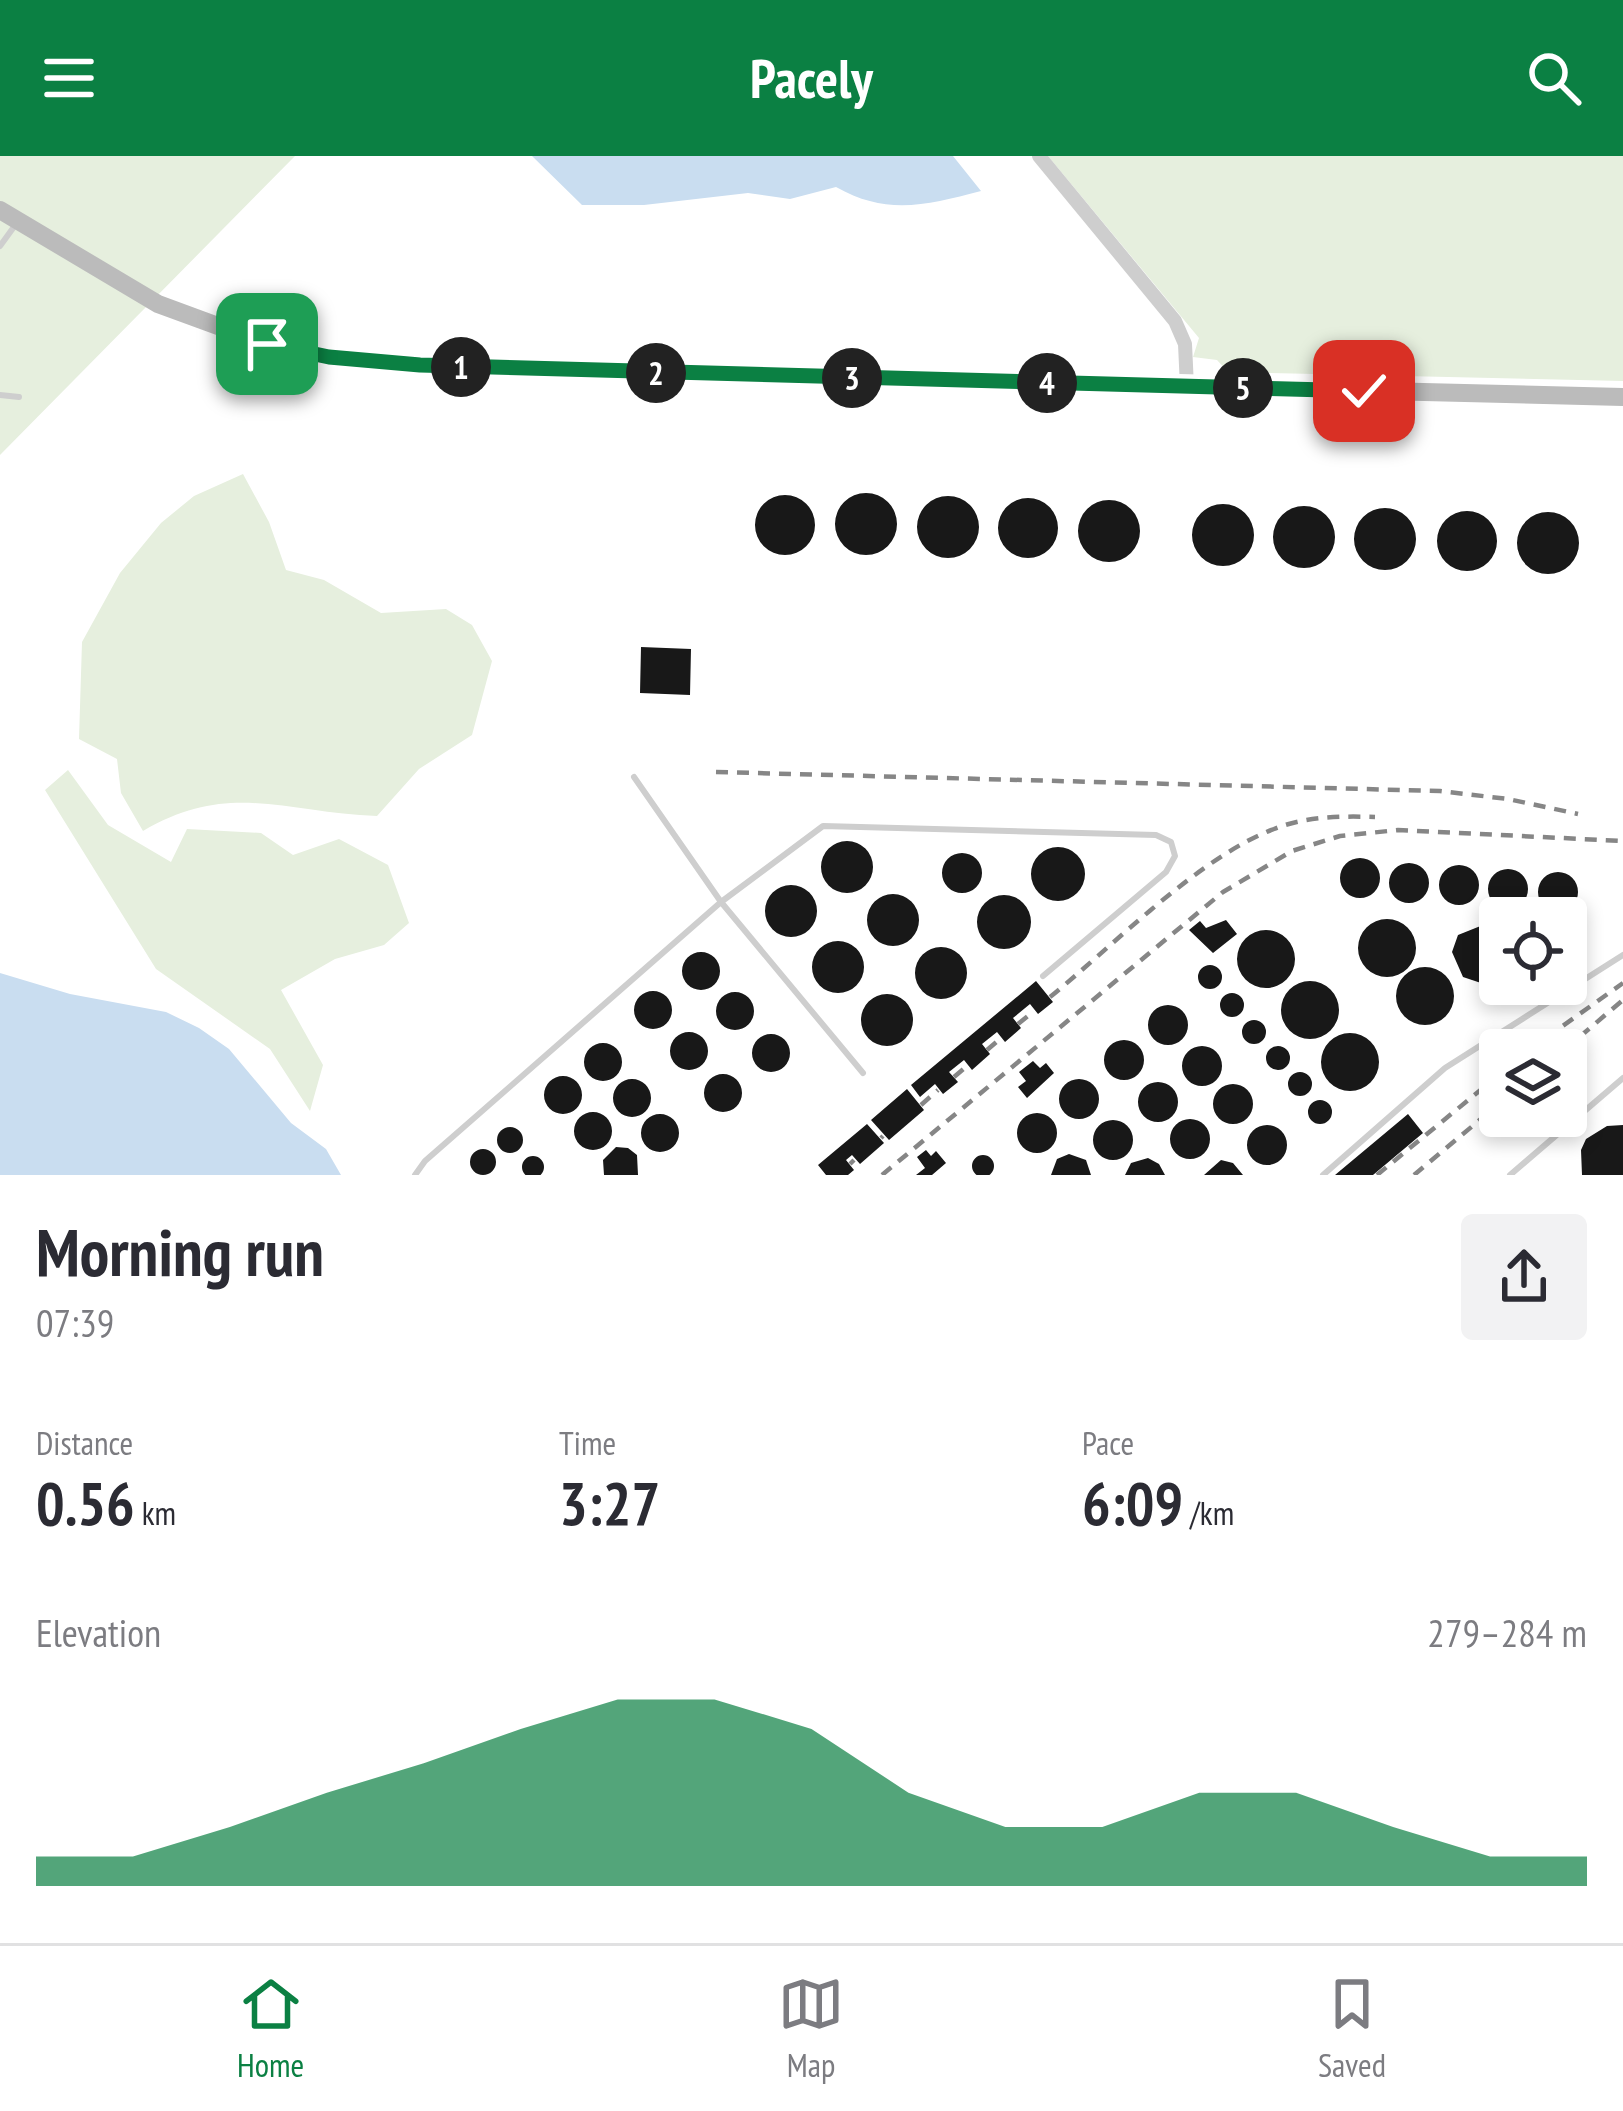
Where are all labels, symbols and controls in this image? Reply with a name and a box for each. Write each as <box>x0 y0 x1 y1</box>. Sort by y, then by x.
text: Pacely <box>750 43 873 113</box>
icon: menu <box>36 45 102 111</box>
icon: search <box>1521 45 1587 111</box>
pin <box>216 293 318 395</box>
icon: arrive <box>234 311 300 377</box>
pin: 1 <box>431 337 491 397</box>
pin <box>1313 340 1415 442</box>
pin: 2 <box>626 343 686 403</box>
text: 1 <box>453 345 469 388</box>
pin: 3 <box>822 348 882 408</box>
text: 2 <box>648 351 664 394</box>
pin: 4 <box>1017 353 1077 413</box>
text: 3 <box>844 356 860 399</box>
pin: 5 <box>1213 358 1273 418</box>
icon: check <box>1331 358 1397 424</box>
text: 4 <box>1039 361 1055 404</box>
text: 5 <box>1235 366 1251 409</box>
map controls <box>1479 897 1587 1137</box>
button: locate <box>1479 897 1587 1005</box>
button: layers <box>1479 1029 1587 1137</box>
text: Morning run <box>36 1209 324 1294</box>
button: share <box>1461 1214 1587 1340</box>
text: 07:39 <box>36 1297 114 1348</box>
text: Distance <box>36 1421 133 1464</box>
text: Time <box>559 1421 616 1464</box>
text: Pace <box>1082 1421 1134 1464</box>
text: 0.56 <box>36 1464 135 1542</box>
text: 3:27 <box>559 1464 660 1542</box>
text: 6:09 <box>1082 1464 1183 1542</box>
text: km <box>135 1491 176 1534</box>
text: /km <box>1183 1491 1234 1534</box>
text: Elevation <box>36 1607 161 1658</box>
text: 279–284 m <box>1427 1607 1587 1658</box>
tab: Home <box>237 1971 304 2086</box>
tab: Map <box>778 1971 844 2086</box>
tab: Saved <box>1318 1971 1386 2086</box>

